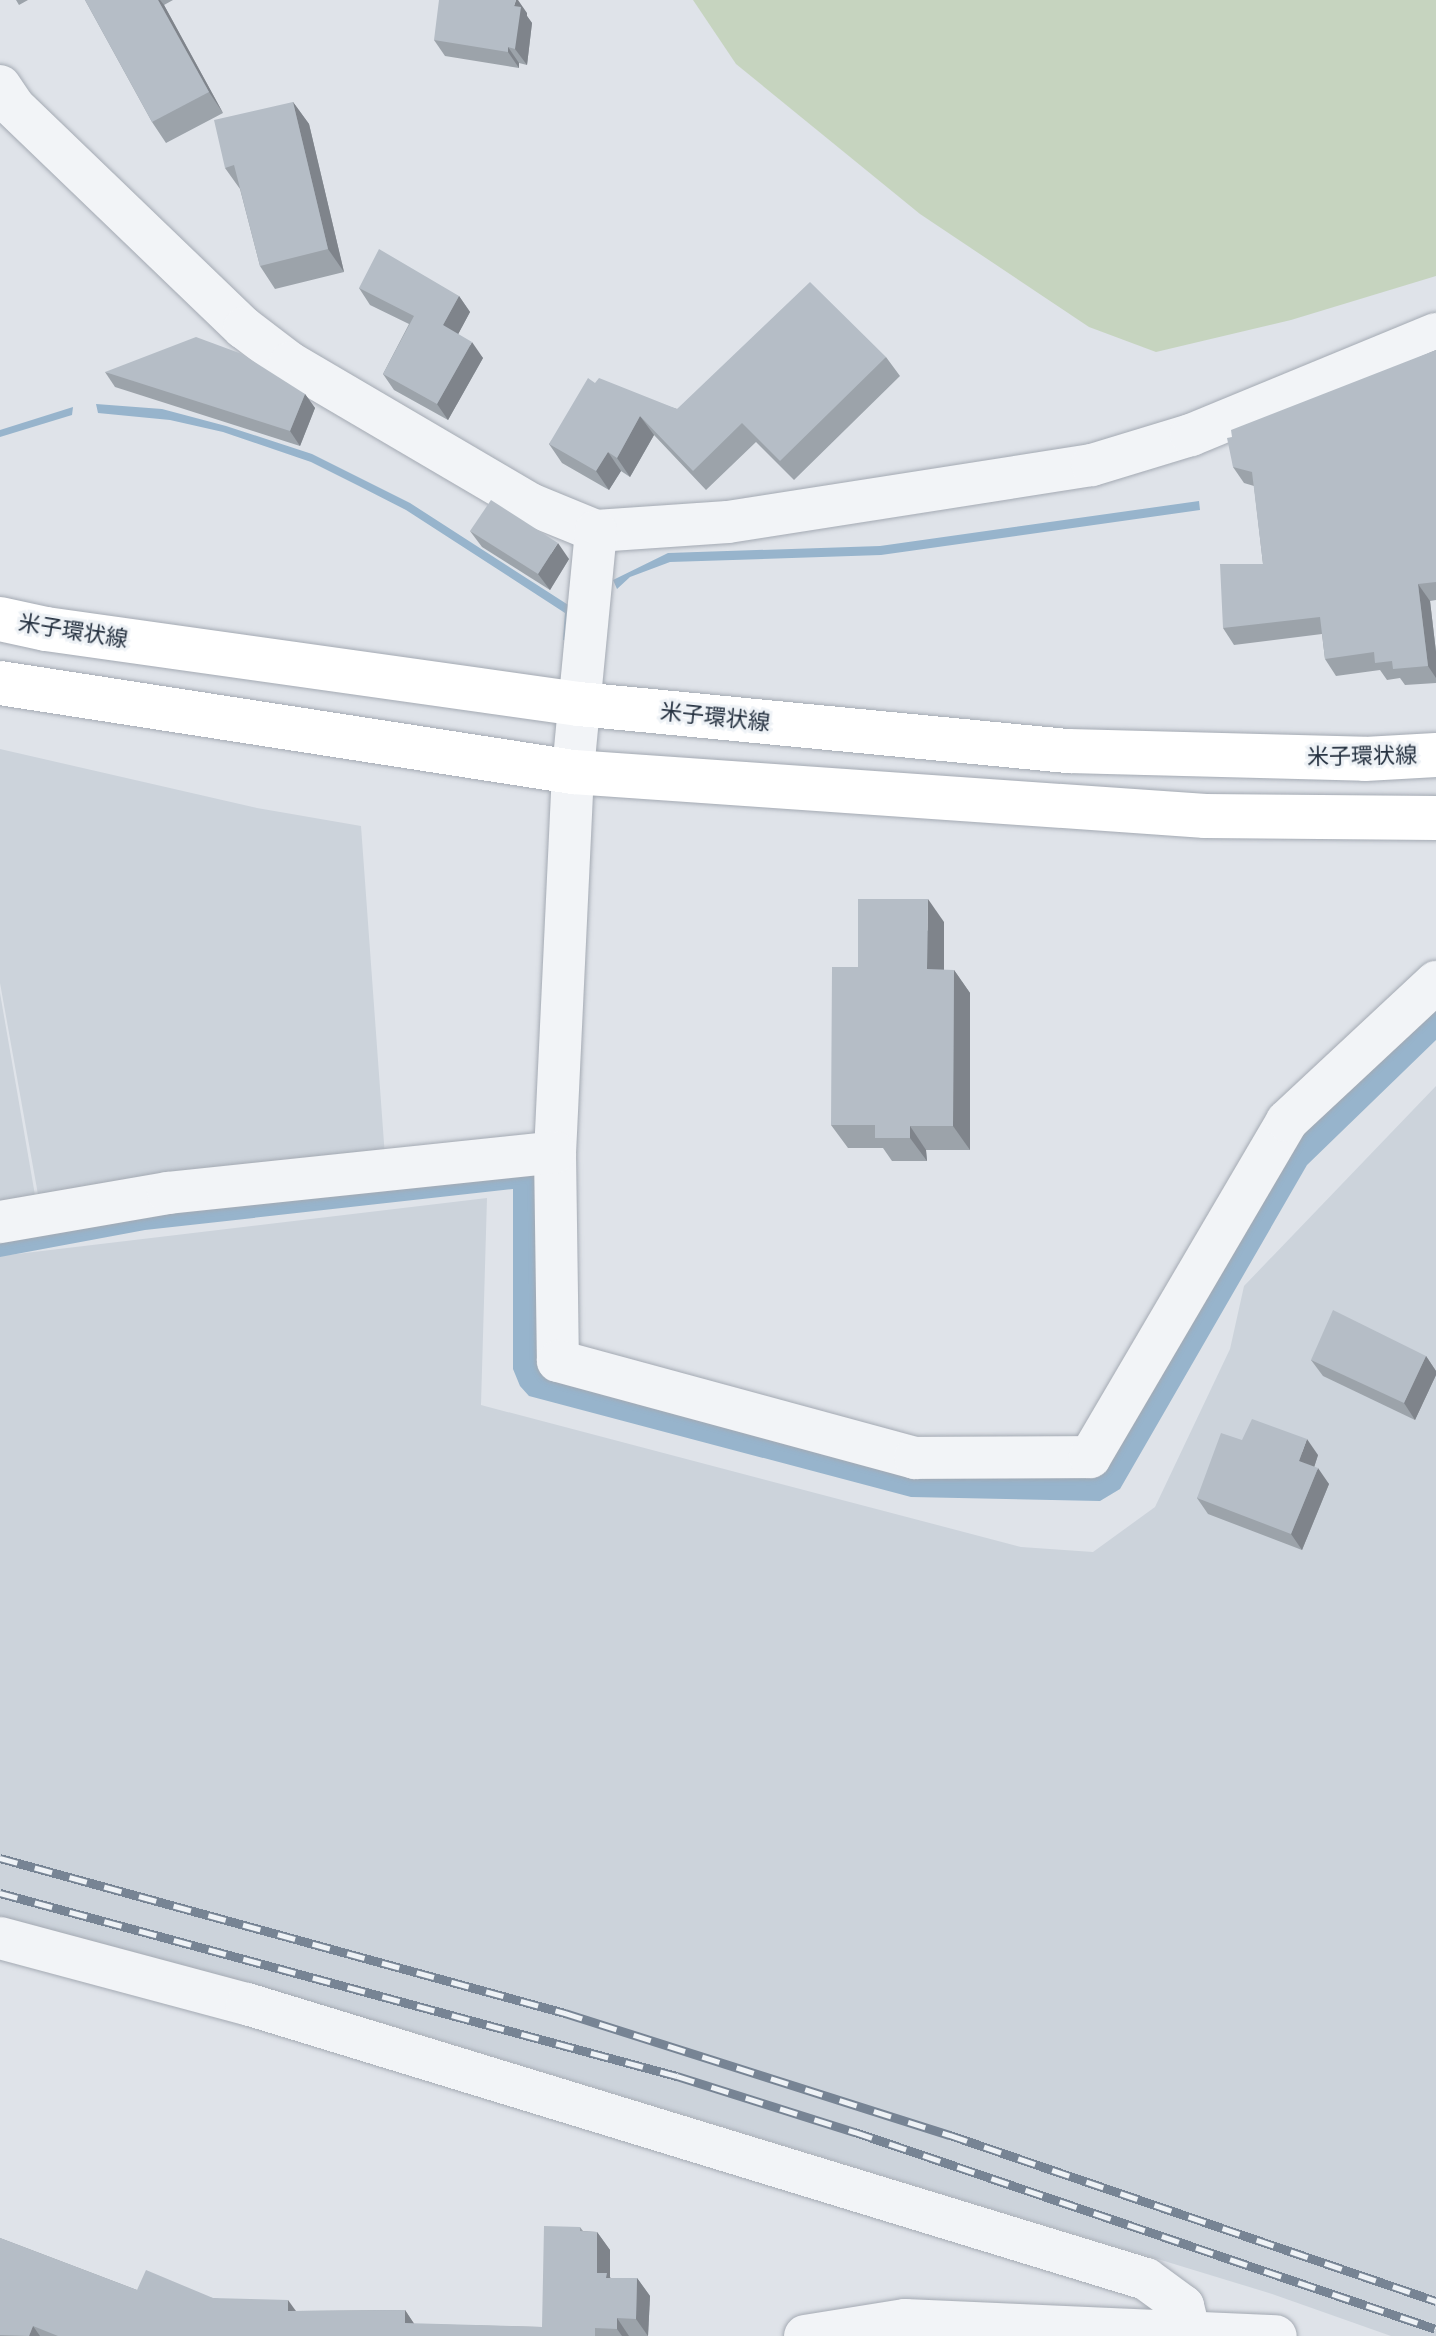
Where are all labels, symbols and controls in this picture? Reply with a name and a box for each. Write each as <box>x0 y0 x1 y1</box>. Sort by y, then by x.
street label: 米子環状線 <box>17 609 129 653</box>
street label: 米子環状線 <box>659 698 771 736</box>
street label: 米子環状線 <box>1307 742 1417 770</box>

